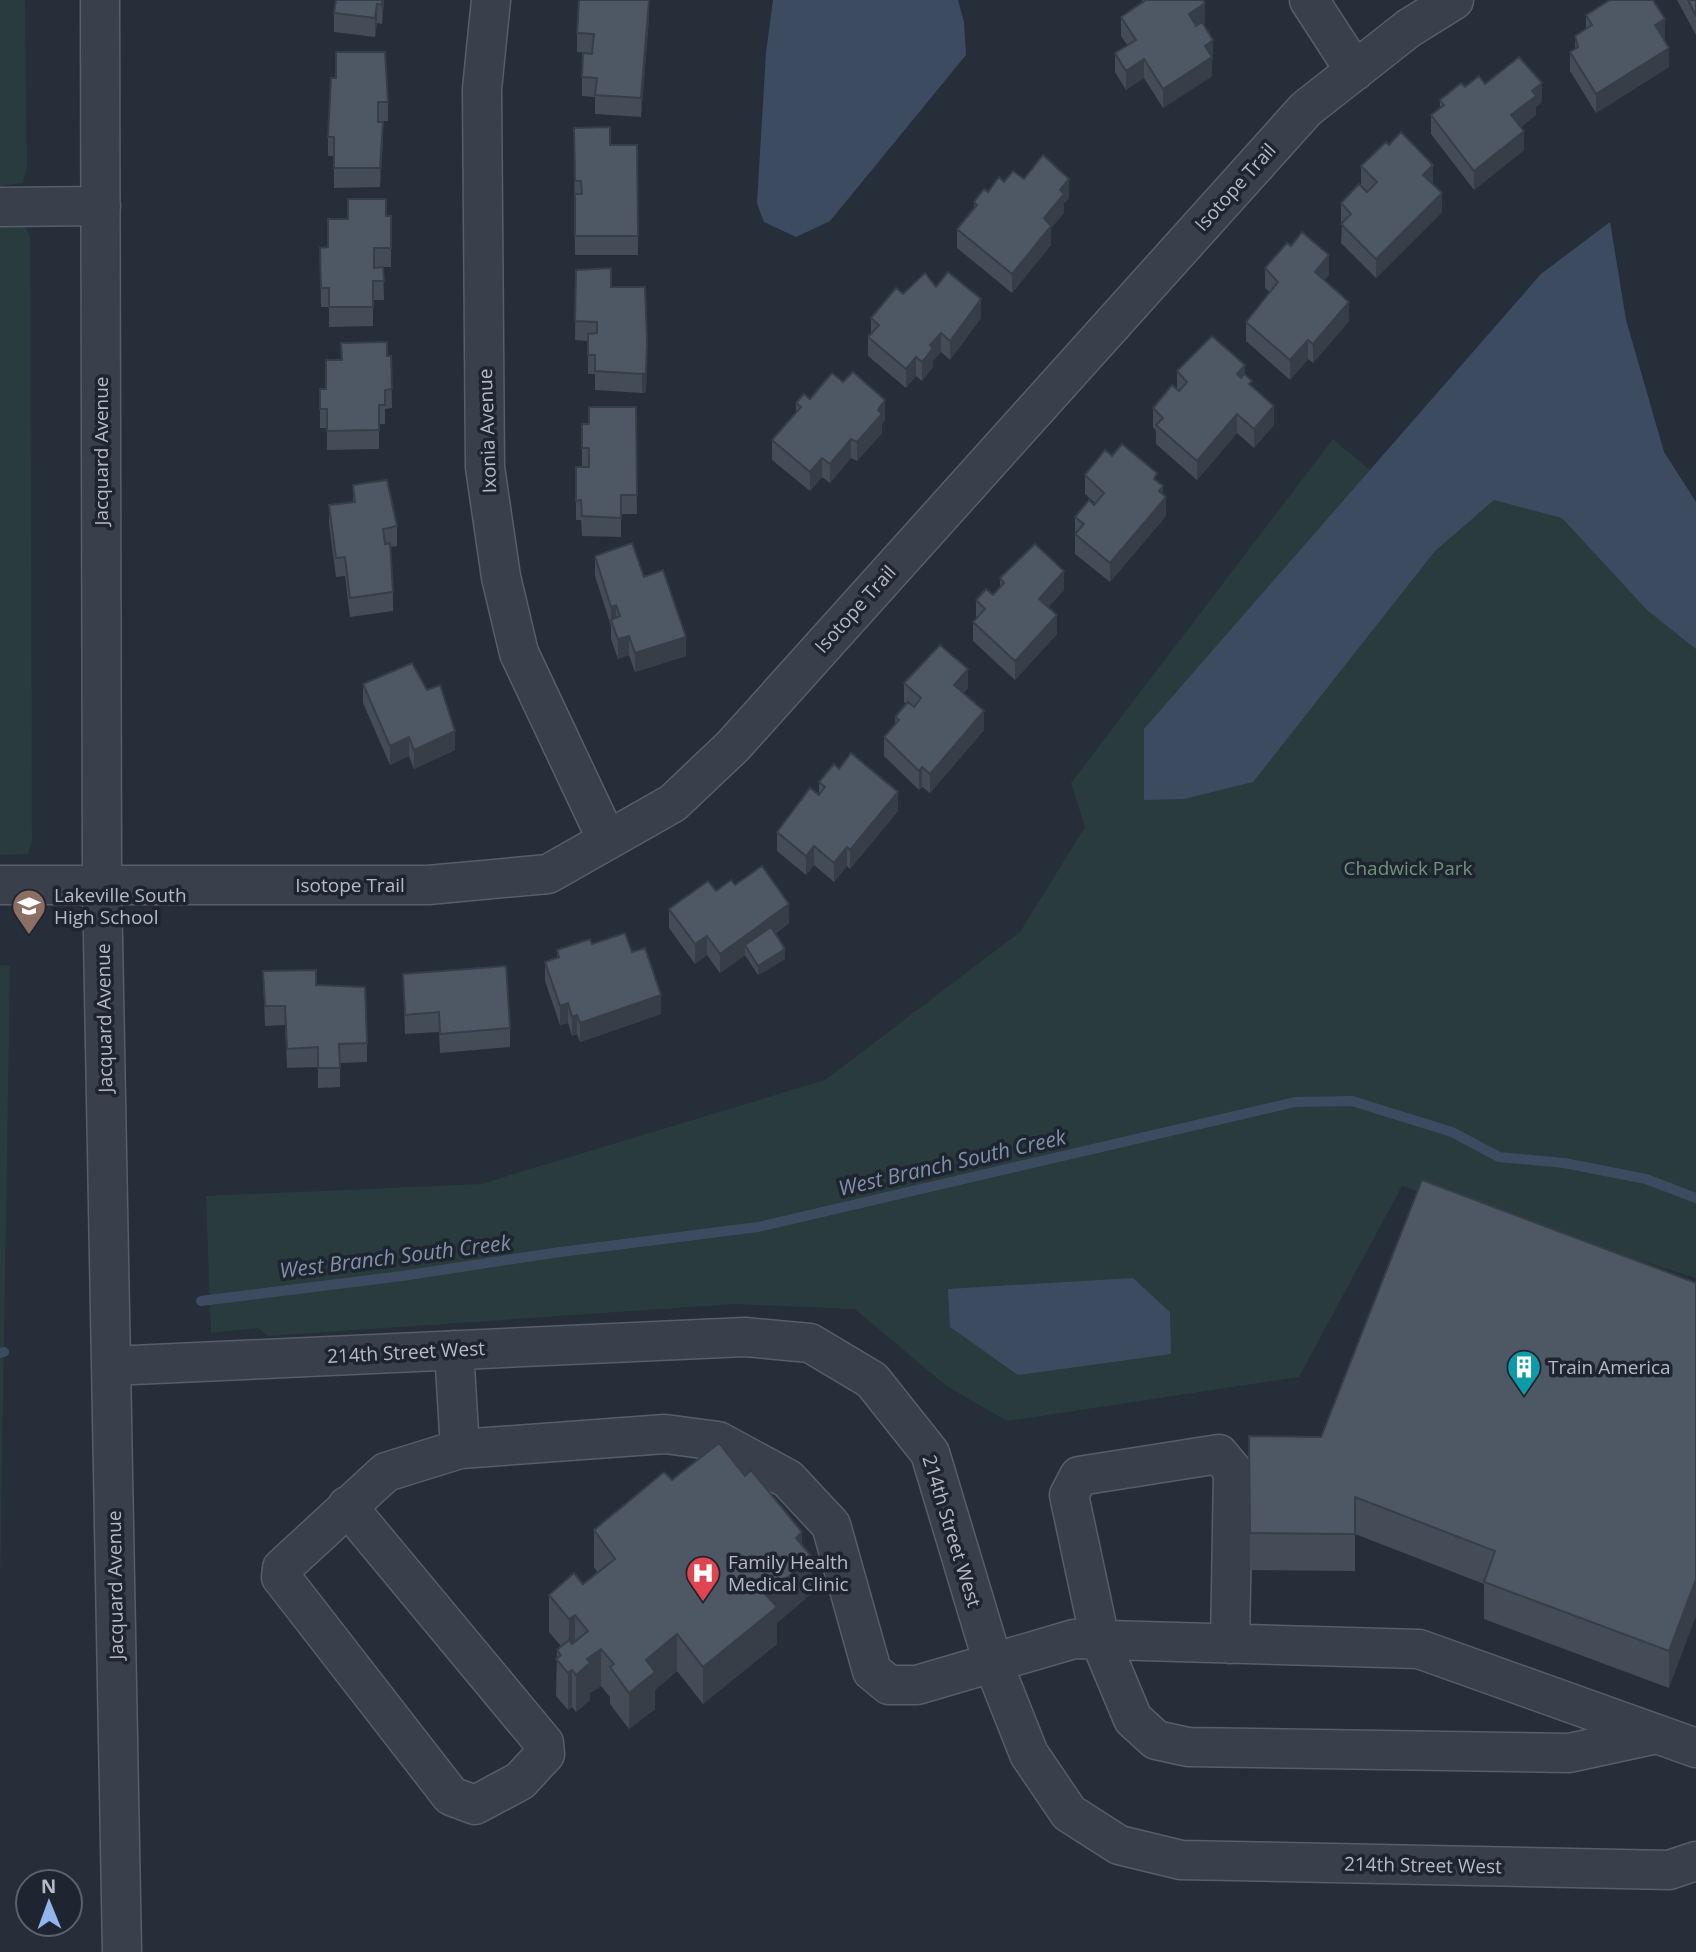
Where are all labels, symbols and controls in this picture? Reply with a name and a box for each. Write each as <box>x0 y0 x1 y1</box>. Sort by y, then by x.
street label: Isotope Trail <box>1189 138 1281 236</box>
street label: Ixonia Avenue <box>472 368 502 494</box>
street label: Jacquard Avenue <box>88 376 114 528</box>
street label: Isotope Trail <box>809 560 901 658</box>
park label: Chadwick Park <box>1343 855 1473 881</box>
street label: Isotope Trail <box>295 872 405 898</box>
place label: Lakeville South High School <box>54 882 187 930</box>
school or university icon: Lakeville South High School <box>10 887 48 936</box>
street label: Jacquard Avenue <box>90 943 118 1095</box>
water label: West Branch South Creek <box>836 1122 1069 1202</box>
water label: West Branch South Creek <box>278 1228 513 1284</box>
street label: 214th Street West <box>326 1335 486 1369</box>
building icon: Train America <box>1505 1348 1543 1397</box>
place label: Train America <box>1548 1354 1671 1380</box>
street label: 214th Street West <box>916 1452 988 1611</box>
street label: Jacquard Avenue <box>101 1510 129 1662</box>
place label: Family Health Medical Clinic <box>728 1549 849 1597</box>
hospital icon: Family Health Medical Clinic <box>684 1554 722 1603</box>
street label: 214th Street West <box>1344 1851 1502 1879</box>
north arrow <box>14 1868 84 1938</box>
text: N <box>41 1873 57 1899</box>

